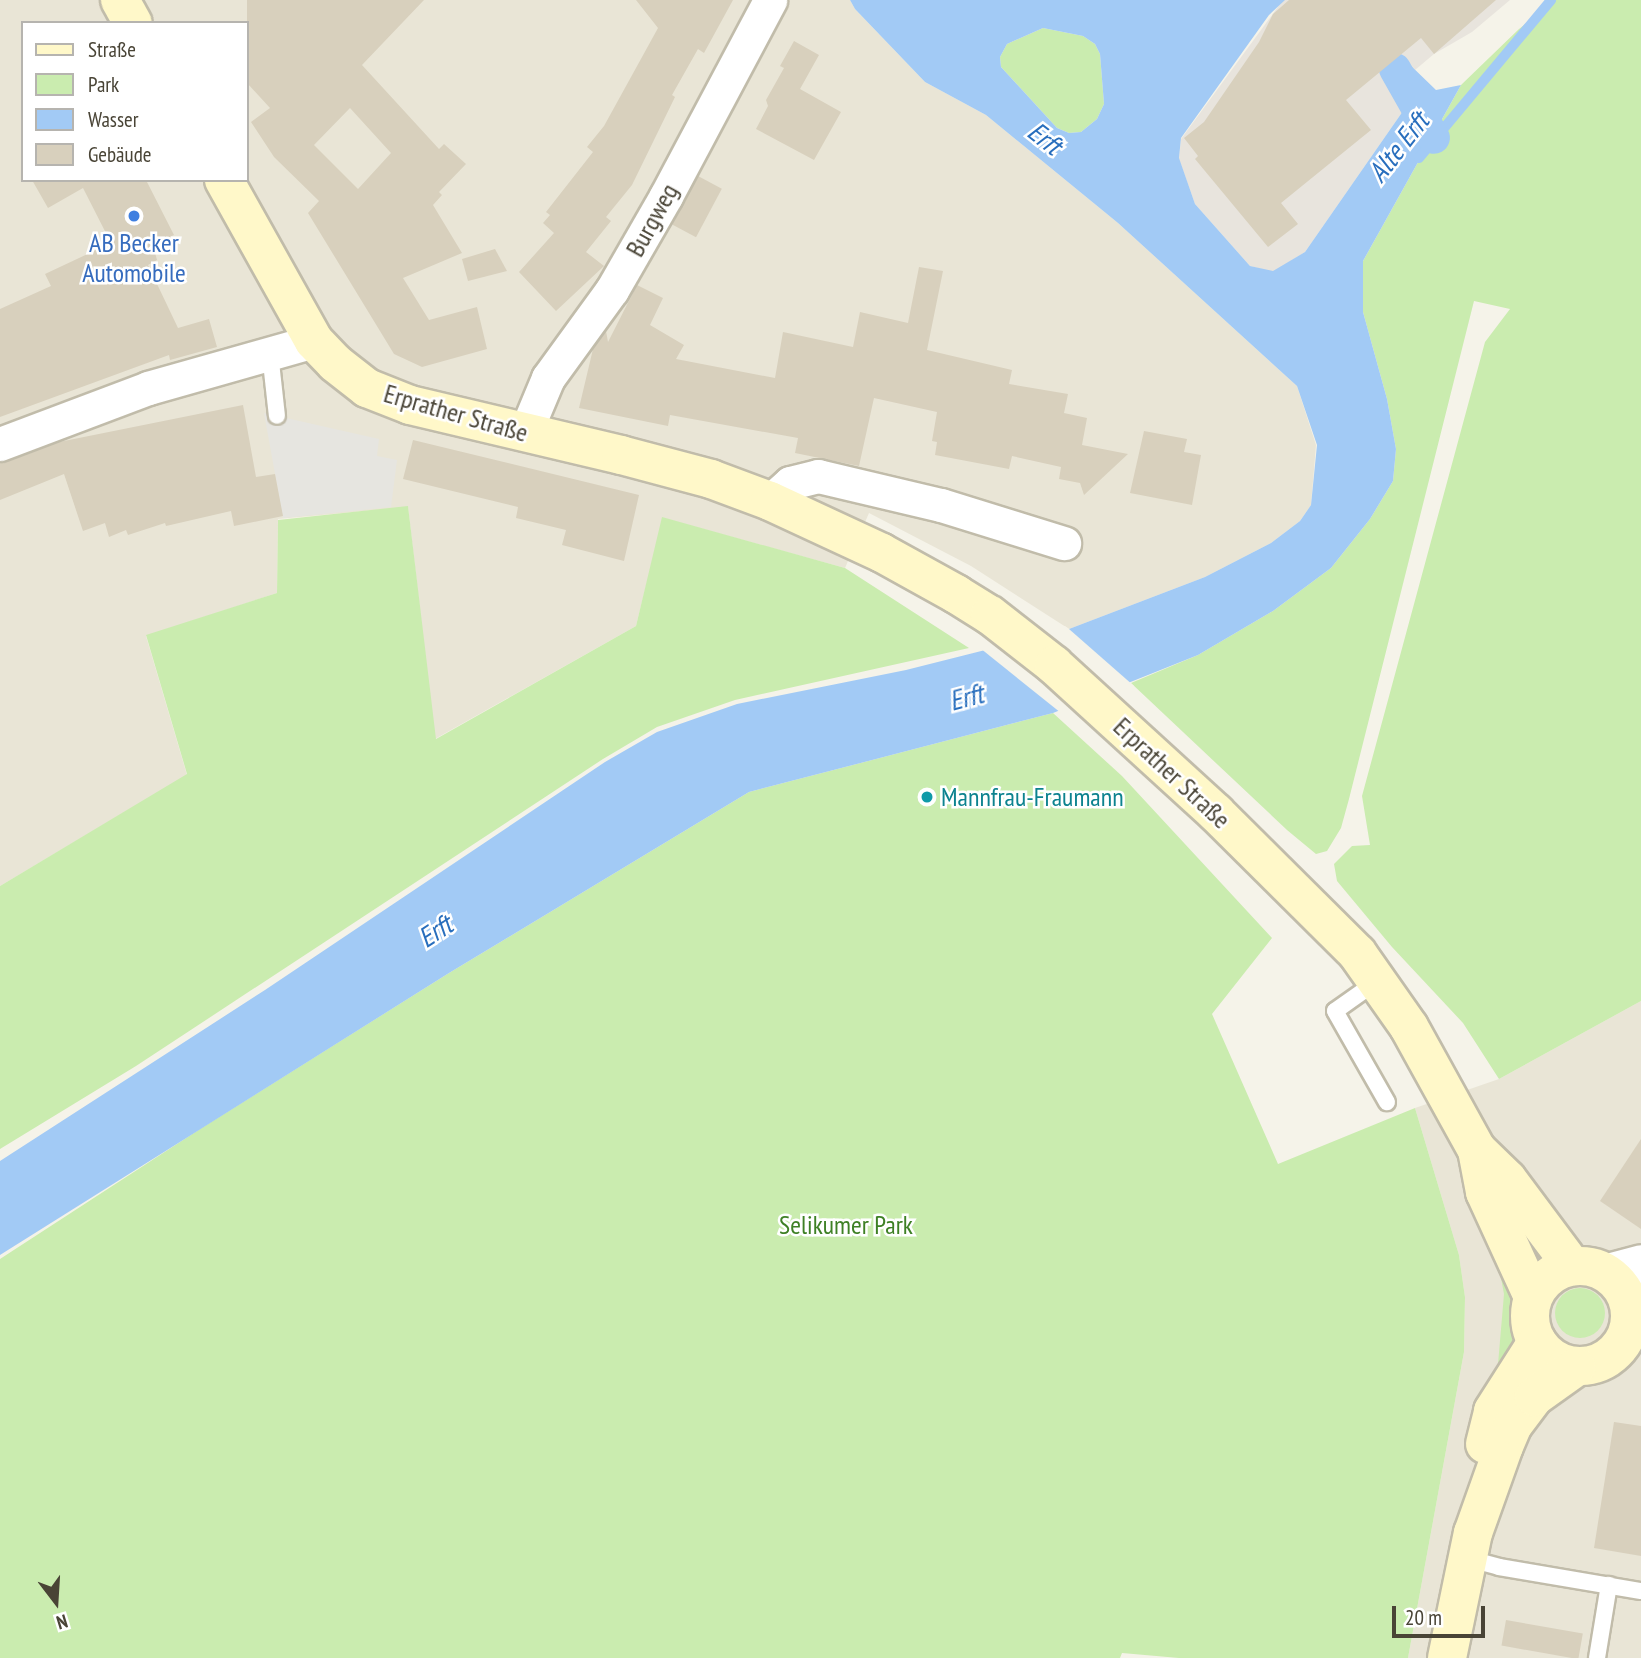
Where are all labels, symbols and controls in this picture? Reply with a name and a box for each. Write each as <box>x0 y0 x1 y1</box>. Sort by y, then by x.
legend <box>21 21 248 182</box>
text: Straße <box>88 36 136 63</box>
text: Park <box>88 71 119 98</box>
text: Wasser <box>88 106 138 133</box>
water label: Alte Erft <box>1360 106 1436 188</box>
water label: Erft <box>1021 114 1069 162</box>
text: Gebäude <box>88 141 151 168</box>
street label: Burgweg <box>619 178 685 262</box>
marker: AB Becker Automobile <box>126 208 142 224</box>
place label: AB Becker Automobile <box>82 227 186 288</box>
street label: Erprather Straße <box>380 378 532 448</box>
water label: Erft <box>945 676 987 718</box>
street label: Erprather Straße <box>1107 711 1237 835</box>
place label: Mannfrau-Fraumann <box>941 781 1124 813</box>
marker: Mannfrau-Fraumann <box>919 789 935 805</box>
water label: Erft <box>411 908 459 954</box>
park label: Selikumer Park <box>779 1209 913 1241</box>
north arrow <box>21 1567 91 1637</box>
scale bar <box>1396 1592 1489 1636</box>
text: 20 m <box>1405 1604 1442 1631</box>
text: N <box>54 1609 71 1635</box>

